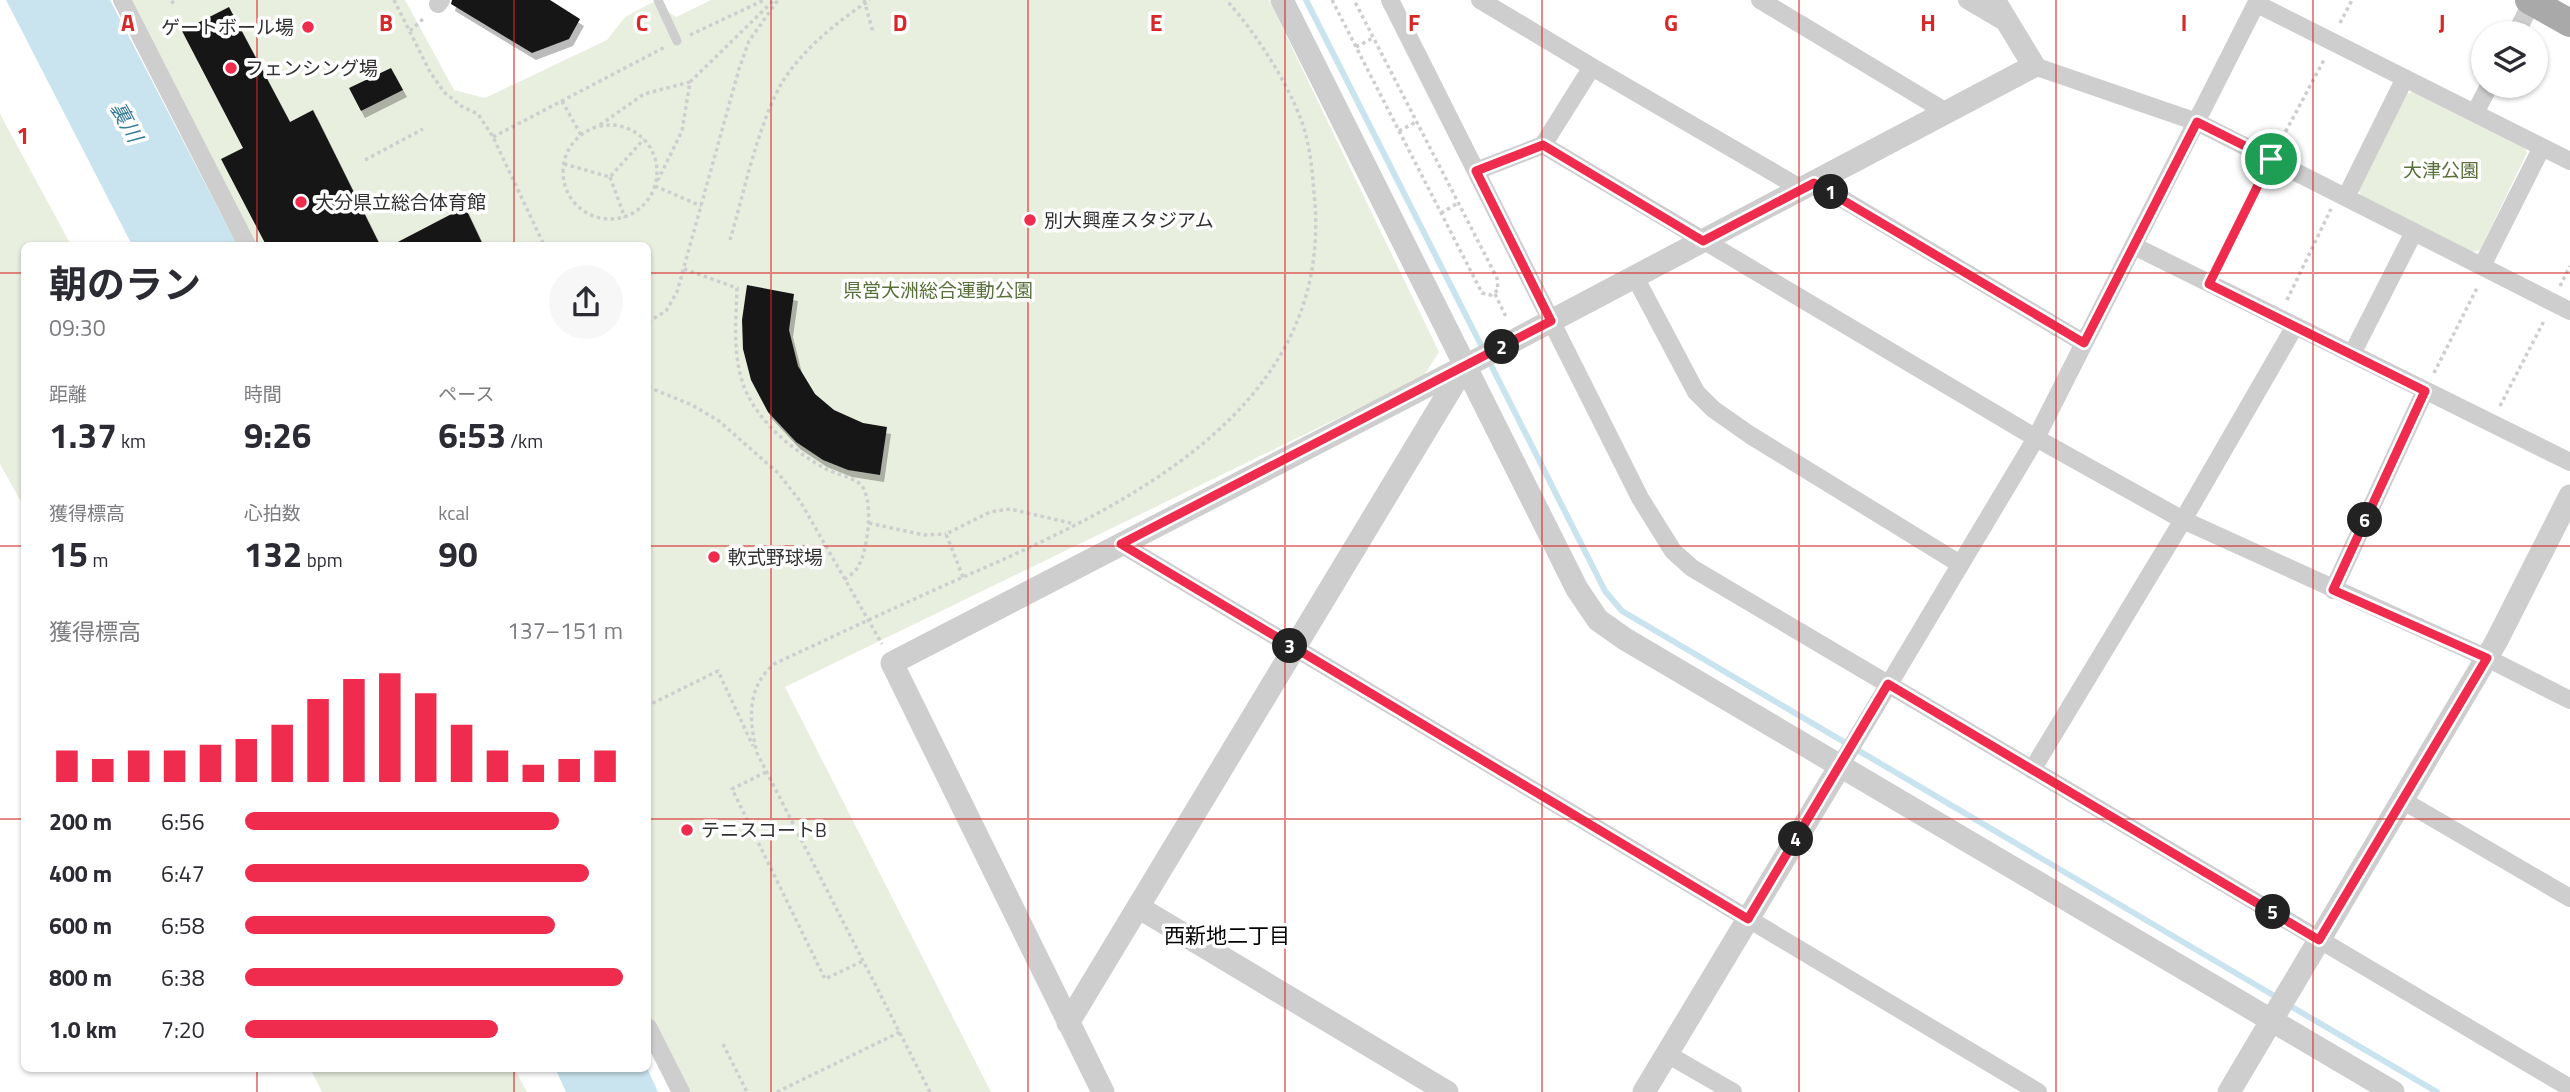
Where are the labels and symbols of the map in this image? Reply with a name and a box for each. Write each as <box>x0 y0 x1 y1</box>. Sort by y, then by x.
text: A <box>121 5 135 40</box>
text: B <box>379 5 393 40</box>
text: C <box>636 5 648 40</box>
text: D <box>893 5 907 40</box>
text: E <box>1150 5 1162 40</box>
text: F <box>1408 5 1420 40</box>
text: G <box>1664 5 1678 40</box>
text: H <box>1920 5 1936 40</box>
text: I <box>2181 5 2187 40</box>
text: J <box>2439 5 2445 40</box>
place label: ゲートボール場 <box>161 12 294 41</box>
marker: ゲートボール場 <box>300 19 316 35</box>
place label: フェンシング場 <box>245 53 378 82</box>
marker: フェンシング場 <box>223 60 239 76</box>
water label: 裏川 <box>103 95 152 149</box>
text: 1 <box>17 118 29 153</box>
pin <box>2241 129 2301 189</box>
park label: 大津公園 <box>2403 155 2479 184</box>
pin: 1 <box>1814 174 1848 210</box>
place label: 大分県立総合体育館 <box>315 187 486 216</box>
marker: 大分県立総合体育館 <box>293 194 309 210</box>
place label: 別大興産スタジアム <box>1044 205 1214 234</box>
marker: 別大興産スタジアム <box>1022 212 1038 228</box>
park label: 県営大洲総合運動公園 <box>843 275 1033 304</box>
pin: 2 <box>1484 330 1520 364</box>
pin: 6 <box>2348 503 2382 538</box>
place label: 軟式野球場 <box>728 542 823 571</box>
marker: 軟式野球場 <box>706 549 722 565</box>
pin: 3 <box>1272 628 1308 664</box>
place label: テニスコートB <box>701 815 827 844</box>
marker: テニスコートB <box>679 822 695 838</box>
pin: 4 <box>1778 822 1814 856</box>
pin: 5 <box>2256 894 2290 930</box>
district label: 西新地二丁目 <box>1164 919 1290 951</box>

